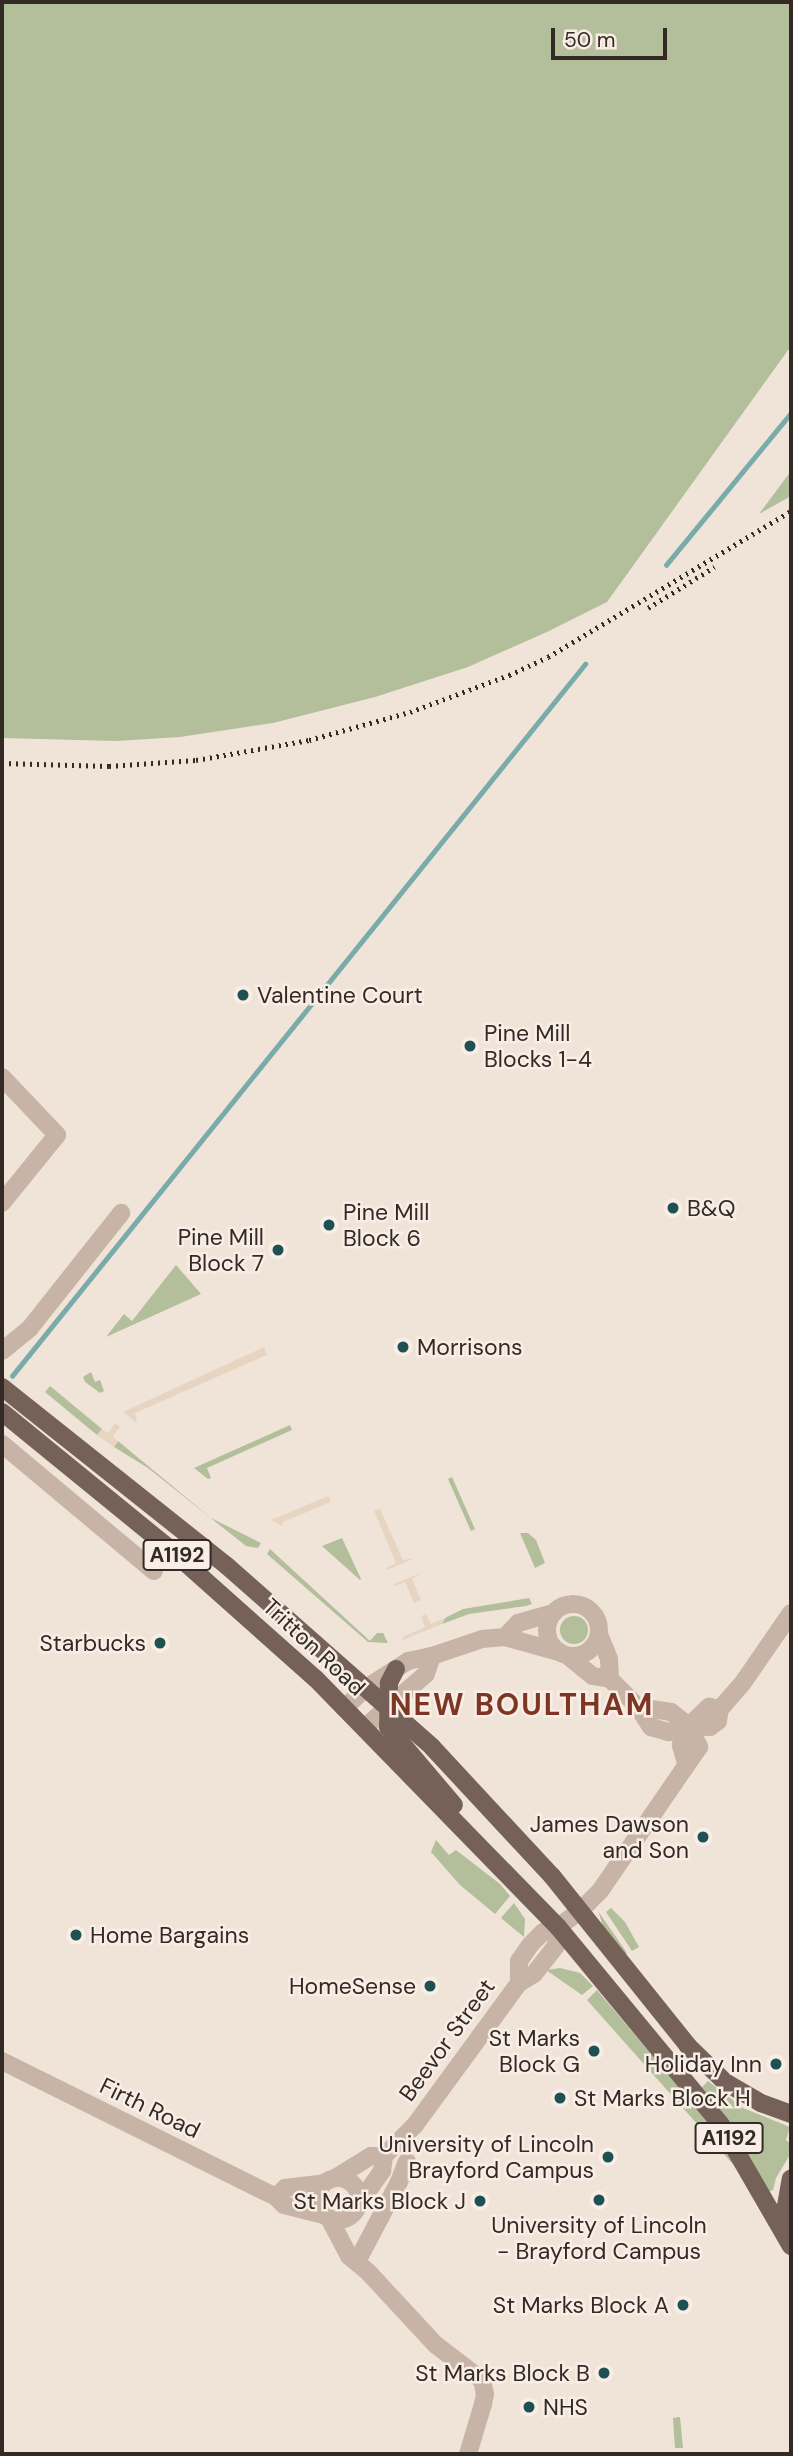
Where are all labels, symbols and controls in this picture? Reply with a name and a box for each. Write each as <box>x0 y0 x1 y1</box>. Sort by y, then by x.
scale bar <box>555 14 670 58</box>
text: 50 m <box>564 26 615 54</box>
place label: Valentine Court <box>257 981 423 1009</box>
marker: Valentine Court <box>235 987 251 1003</box>
place label: Pine Mill Blocks 1-4 <box>484 1019 592 1073</box>
marker: Pine Mill Blocks 1-4 <box>462 1038 478 1054</box>
place label: B&Q <box>687 1194 735 1222</box>
place label: Pine Mill Block 6 <box>343 1198 429 1252</box>
marker: B&Q <box>665 1200 681 1216</box>
marker: Pine Mill Block 6 <box>321 1217 337 1233</box>
place label: Pine Mill Block 7 <box>178 1223 264 1277</box>
marker: Pine Mill Block 7 <box>270 1242 286 1258</box>
place label: Morrisons <box>417 1333 522 1361</box>
marker: Morrisons <box>395 1339 411 1355</box>
road number: A1192 <box>142 1538 212 1572</box>
street label: Tritton Road <box>257 1593 371 1701</box>
place label: Starbucks <box>39 1629 146 1657</box>
marker: Starbucks <box>152 1635 168 1651</box>
district label: NEW BOULTHAM <box>391 1687 653 1723</box>
place label: James Dawson and Son <box>530 1810 689 1864</box>
marker: James Dawson and Son <box>695 1829 711 1845</box>
place label: Home Bargains <box>90 1921 249 1949</box>
marker: Home Bargains <box>68 1927 84 1943</box>
place label: HomeSense <box>289 1972 416 2000</box>
street label: Beevor Street <box>393 1973 501 2107</box>
marker: HomeSense <box>422 1978 438 1994</box>
place label: St Marks Block G <box>489 2024 580 2078</box>
marker: St Marks Block G <box>586 2043 602 2059</box>
place label: Holiday Inn <box>645 2050 762 2078</box>
marker: Holiday Inn <box>768 2056 784 2072</box>
street label: Firth Road <box>95 2072 205 2144</box>
place label: St Marks Block H <box>574 2084 751 2112</box>
marker: St Marks Block H <box>552 2090 568 2106</box>
road number: A1192 <box>694 2120 764 2156</box>
place label: University of Lincoln Brayford Campus <box>379 2130 594 2184</box>
marker: University of Lincoln Brayford Campus <box>600 2149 616 2165</box>
place label: St Marks Block J <box>294 2187 466 2215</box>
marker: University of Lincoln - Brayford Campus <box>591 2192 607 2208</box>
marker: St Marks Block J <box>472 2193 488 2209</box>
place label: University of Lincoln - Brayford Campus <box>491 2211 707 2265</box>
place label: St Marks Block A <box>493 2291 669 2319</box>
marker: St Marks Block A <box>675 2297 691 2313</box>
place label: St Marks Block B <box>415 2359 590 2387</box>
marker: St Marks Block B <box>596 2365 612 2381</box>
place label: NHS <box>543 2393 588 2421</box>
marker: NHS <box>521 2399 537 2415</box>

